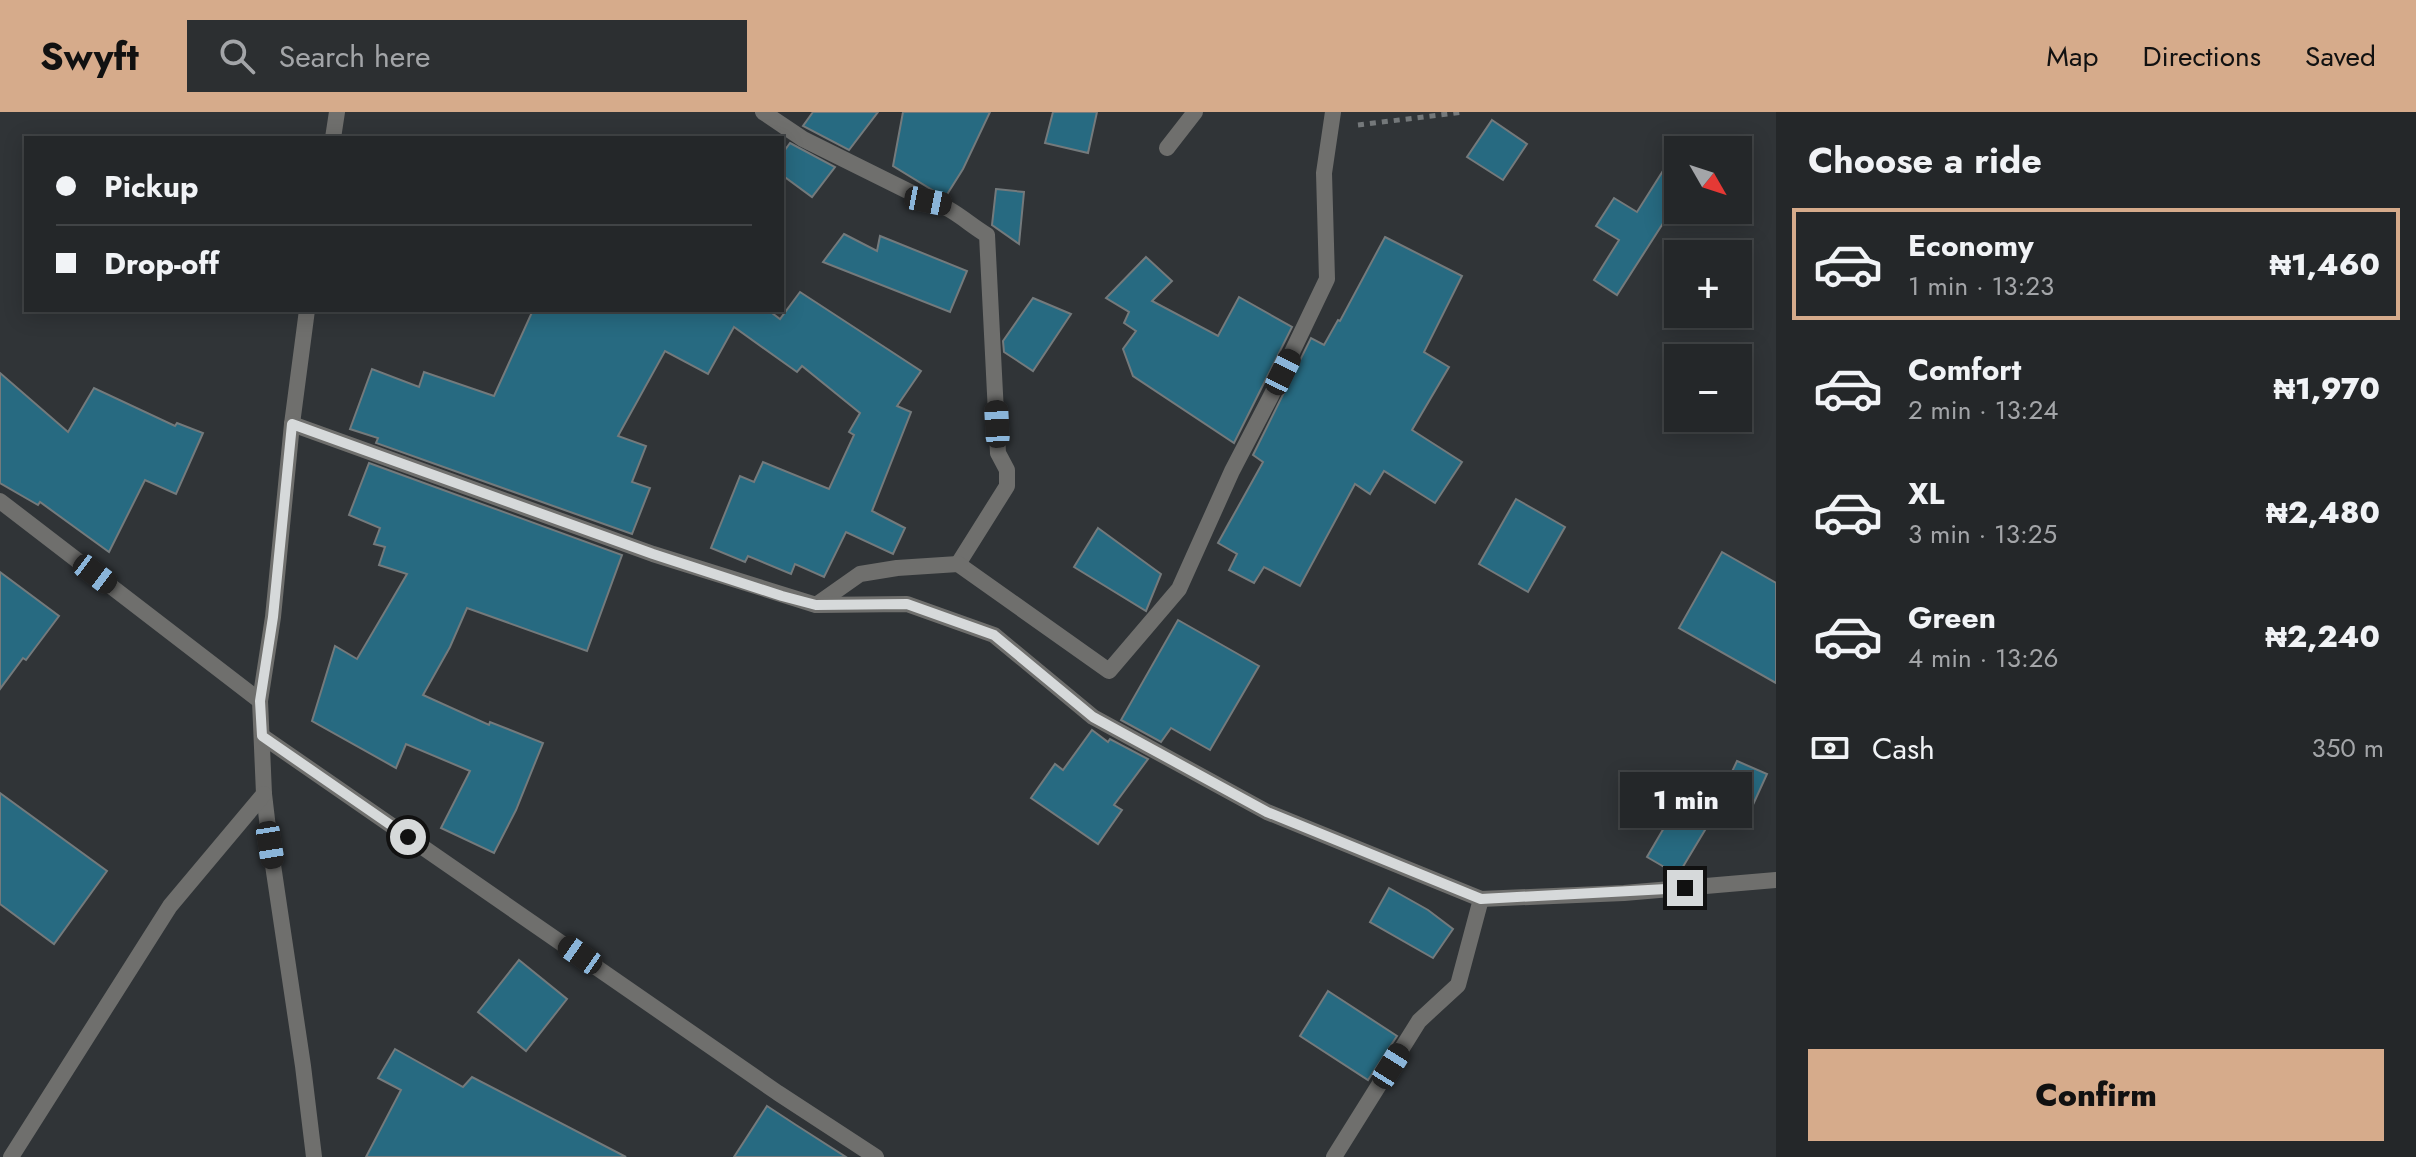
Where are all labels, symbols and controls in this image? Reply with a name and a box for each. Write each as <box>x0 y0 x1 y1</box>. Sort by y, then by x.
search box <box>187 20 747 92</box>
text: Swyft <box>40 29 139 84</box>
icon: search <box>215 34 259 78</box>
text: Search here <box>279 35 431 78</box>
text: Map <box>2046 36 2098 77</box>
text: Directions <box>2142 36 2261 77</box>
text: Saved <box>2305 36 2376 77</box>
text: Choose a ride <box>1808 134 2042 186</box>
north arrow <box>1664 136 1752 224</box>
map controls <box>1664 136 1752 432</box>
text: Pickup <box>104 165 199 208</box>
car <box>902 185 954 217</box>
text: Economy <box>1908 224 2034 267</box>
icon: car <box>1812 228 1884 300</box>
button: + <box>1664 240 1752 328</box>
text: Drop-off <box>104 242 219 285</box>
text: ₦1,460 <box>2269 243 2380 286</box>
text: 1 min · 13:23 <box>1908 267 2054 305</box>
button: − <box>1664 344 1752 432</box>
car <box>1262 345 1304 399</box>
text: Comfort <box>1908 348 2021 391</box>
icon: car <box>1812 352 1884 424</box>
text: ₦1,970 <box>2273 367 2380 410</box>
text: 2 min · 13:24 <box>1908 391 2058 429</box>
car <box>984 399 1010 449</box>
text: XL <box>1908 472 1944 515</box>
icon: car <box>1812 476 1884 548</box>
text: ₦2,480 <box>2266 491 2380 534</box>
text: 3 min · 13:25 <box>1908 515 2057 553</box>
car <box>69 550 121 598</box>
text: Green <box>1908 596 1996 639</box>
icon: car <box>1812 600 1884 672</box>
text: ₦2,240 <box>2265 615 2380 658</box>
text: 4 min · 13:26 <box>1908 639 2059 677</box>
icon: cash <box>1808 726 1852 770</box>
text: Cash <box>1872 727 1935 770</box>
text: 350 m <box>2311 729 2384 767</box>
callout: 1 min <box>1619 772 1751 828</box>
text: 1 min <box>1653 781 1719 819</box>
car <box>254 819 286 871</box>
route start <box>390 819 426 855</box>
route end <box>1667 870 1703 906</box>
car <box>553 931 607 979</box>
car <box>1368 1039 1414 1093</box>
button: Confirm <box>1808 1049 2384 1141</box>

